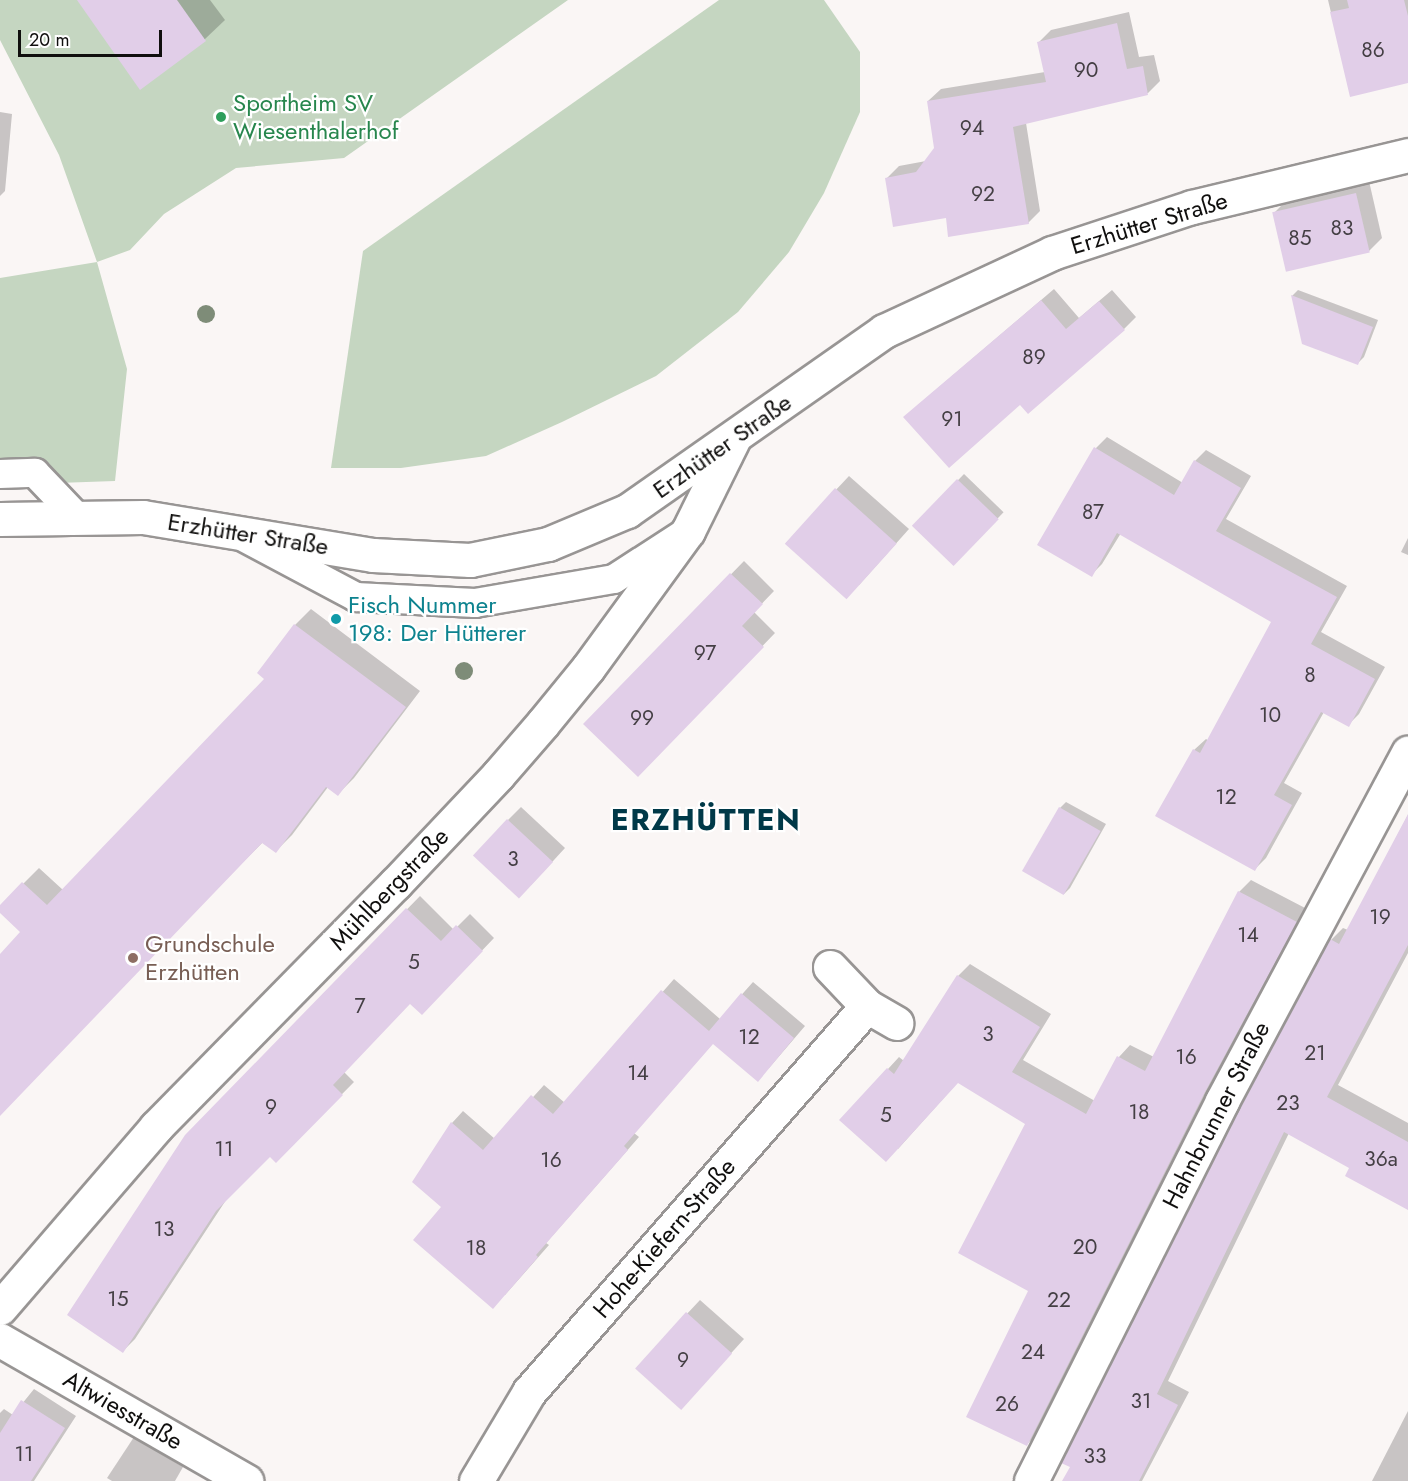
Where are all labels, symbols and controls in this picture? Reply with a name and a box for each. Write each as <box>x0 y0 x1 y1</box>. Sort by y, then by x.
scale bar <box>21 18 165 56</box>
text: 20 m <box>29 27 69 53</box>
house number: 86 <box>1361 37 1385 63</box>
house number: 90 <box>1074 57 1098 83</box>
place label: Sportheim SV Wiesenthalerhof <box>233 89 399 145</box>
marker: Sportheim SV Wiesenthalerhof <box>214 110 228 124</box>
house number: 94 <box>960 115 984 141</box>
house number: 92 <box>971 181 995 207</box>
street label: Erzhütter Straße <box>1067 186 1231 260</box>
house number: 83 <box>1331 215 1353 241</box>
house number: 85 <box>1288 225 1312 251</box>
house number: 89 <box>1022 344 1046 370</box>
street label: Erzhütter Straße <box>647 388 797 504</box>
house number: 91 <box>941 406 963 432</box>
house number: 87 <box>1082 499 1104 525</box>
street label: Erzhütter Straße <box>166 507 330 561</box>
place label: Fisch Nummer 198: Der Hütterer <box>348 591 526 647</box>
marker: Fisch Nummer 198: Der Hütterer <box>329 612 343 626</box>
house number: 97 <box>694 640 716 666</box>
house number: 8 <box>1304 662 1316 688</box>
house number: 10 <box>1259 702 1281 728</box>
house number: 99 <box>630 705 654 731</box>
house number: 12 <box>1215 784 1237 810</box>
district label: ERZHÜTTEN <box>611 802 801 838</box>
street label: Mühlbergstraße <box>323 822 455 956</box>
house number: 3 <box>507 846 519 872</box>
house number: 19 <box>1369 904 1391 930</box>
house number: 14 <box>1237 922 1259 948</box>
place label: Grundschule Erzhütten <box>145 930 275 986</box>
house number: 5 <box>408 949 420 975</box>
marker: Grundschule Erzhütten <box>126 951 140 965</box>
house number: 7 <box>354 993 366 1019</box>
street label: Hahnbrunner Straße <box>1156 1017 1276 1213</box>
house number: 3 <box>982 1021 994 1047</box>
house number: 12 <box>738 1024 760 1050</box>
house number: 21 <box>1304 1040 1326 1066</box>
house number: 16 <box>1175 1044 1197 1070</box>
house number: 14 <box>627 1060 649 1086</box>
house number: 23 <box>1276 1090 1300 1116</box>
house number: 9 <box>265 1094 277 1120</box>
house number: 18 <box>1129 1099 1149 1125</box>
house number: 5 <box>880 1102 892 1128</box>
house number: 11 <box>215 1136 233 1162</box>
house number: 36a <box>1364 1146 1398 1172</box>
house number: 16 <box>540 1147 562 1173</box>
street label: Hohe-Kiefern-Straße <box>587 1152 741 1324</box>
house number: 13 <box>154 1216 174 1242</box>
house number: 20 <box>1073 1234 1097 1260</box>
house number: 18 <box>466 1235 486 1261</box>
house number: 15 <box>107 1286 129 1312</box>
house number: 22 <box>1047 1287 1071 1313</box>
house number: 24 <box>1021 1339 1045 1365</box>
house number: 9 <box>677 1347 689 1373</box>
street label: Altwiesstraße <box>58 1364 188 1456</box>
house number: 31 <box>1131 1388 1151 1414</box>
house number: 26 <box>995 1391 1019 1417</box>
house number: 11 <box>15 1441 33 1467</box>
house number: 33 <box>1084 1443 1106 1469</box>

